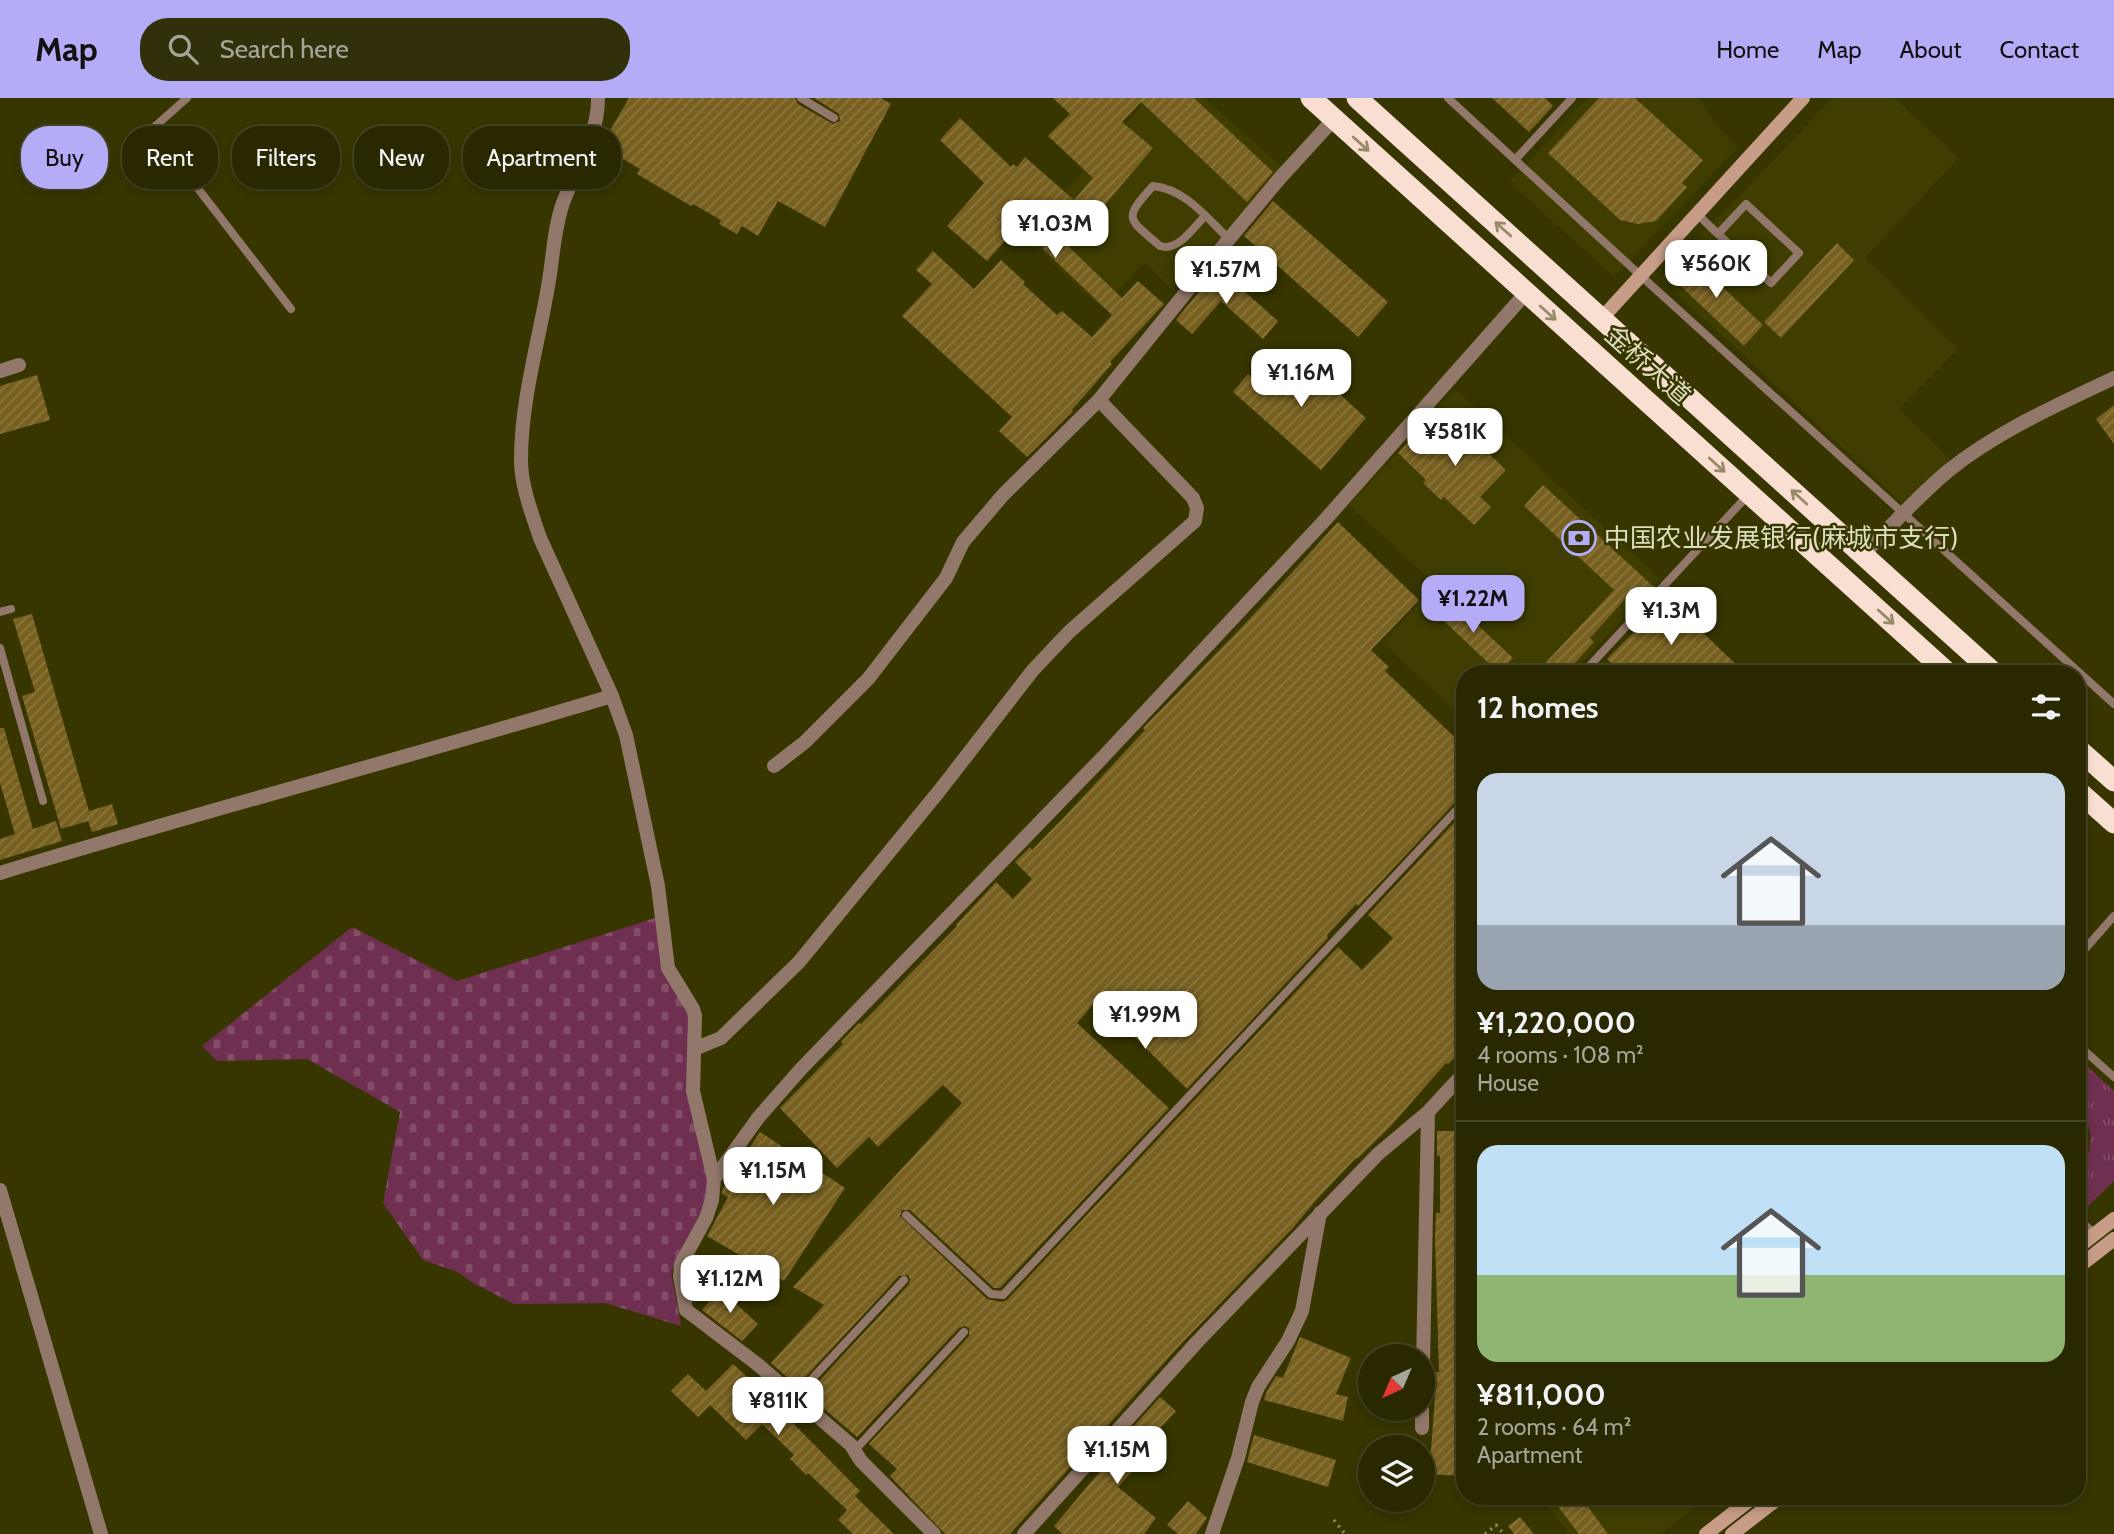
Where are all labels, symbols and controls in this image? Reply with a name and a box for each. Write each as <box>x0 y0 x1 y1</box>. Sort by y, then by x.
search box <box>140 18 630 81</box>
text: Map <box>35 29 98 69</box>
icon: search <box>164 30 202 68</box>
text: Search here <box>220 33 349 65</box>
text: Home <box>1716 35 1779 64</box>
text: Map <box>1817 35 1862 64</box>
text: About <box>1900 35 1962 64</box>
text: Contact <box>2000 35 2079 64</box>
chip: Buy <box>21 126 108 189</box>
chip: Rent <box>122 126 218 189</box>
chip: Filters <box>232 126 340 189</box>
chip: New <box>354 126 449 189</box>
chip: Apartment <box>463 126 621 189</box>
one-way arrow <box>1352 136 1370 152</box>
pin: ¥1.03M <box>998 200 1112 260</box>
text: ¥1.03M <box>1017 209 1093 237</box>
one-way arrow <box>1495 221 1512 238</box>
pin: ¥560K <box>1667 240 1765 300</box>
pin: ¥1.57M <box>1169 246 1283 306</box>
text: ¥560K <box>1681 249 1751 277</box>
text: ¥1.57M <box>1191 255 1261 283</box>
one-way arrow <box>1539 304 1556 321</box>
street label: 金桥大道 <box>1599 318 1697 412</box>
pin: ¥1.16M <box>1244 350 1358 409</box>
text: ¥1.16M <box>1267 358 1335 386</box>
pin: ¥581K <box>1406 408 1504 468</box>
text: ¥581K <box>1423 417 1487 445</box>
one-way arrow <box>1708 457 1726 473</box>
one-way arrow <box>1791 488 1808 505</box>
bank icon: 中国农业发展银行(麻城市支行) <box>1560 519 1598 557</box>
place label: 中国农业发展银行(麻城市支行) <box>1604 522 1958 554</box>
pin: ¥1.22M <box>1416 575 1530 635</box>
text: ¥1.22M <box>1438 584 1508 612</box>
pin: ¥1.3M <box>1622 588 1720 647</box>
text: ¥1.3M <box>1641 596 1701 624</box>
one-way arrow <box>1877 609 1894 626</box>
icon: filters <box>2027 688 2065 726</box>
text: 12 homes <box>1477 689 1599 726</box>
icon: home <box>1708 818 1834 944</box>
pin: ¥1.99M <box>1088 992 1202 1051</box>
text: ¥1.99M <box>1109 1000 1181 1028</box>
text: ¥1,220,000 <box>1477 1004 1636 1041</box>
text: 4 rooms · 108 m² <box>1477 1041 1644 1069</box>
text: House <box>1477 1069 1539 1097</box>
pin: ¥1.15M <box>716 1148 830 1207</box>
text: ¥1.15M <box>739 1156 807 1184</box>
icon: home <box>1708 1190 1834 1316</box>
pin: ¥1.12M <box>673 1256 787 1315</box>
text: ¥1.12M <box>697 1264 763 1292</box>
north arrow <box>1358 1344 1435 1421</box>
map controls <box>1358 1344 1435 1512</box>
text: ¥811,000 <box>1477 1376 1606 1413</box>
pin: ¥811K <box>729 1378 827 1437</box>
text: ¥811K <box>748 1386 808 1414</box>
text: 2 rooms · 64 m² <box>1477 1413 1631 1441</box>
pin: ¥1.15M <box>1060 1426 1174 1486</box>
text: ¥1.15M <box>1083 1435 1151 1463</box>
button: layers <box>1358 1435 1435 1512</box>
text: Apartment <box>1477 1441 1582 1469</box>

